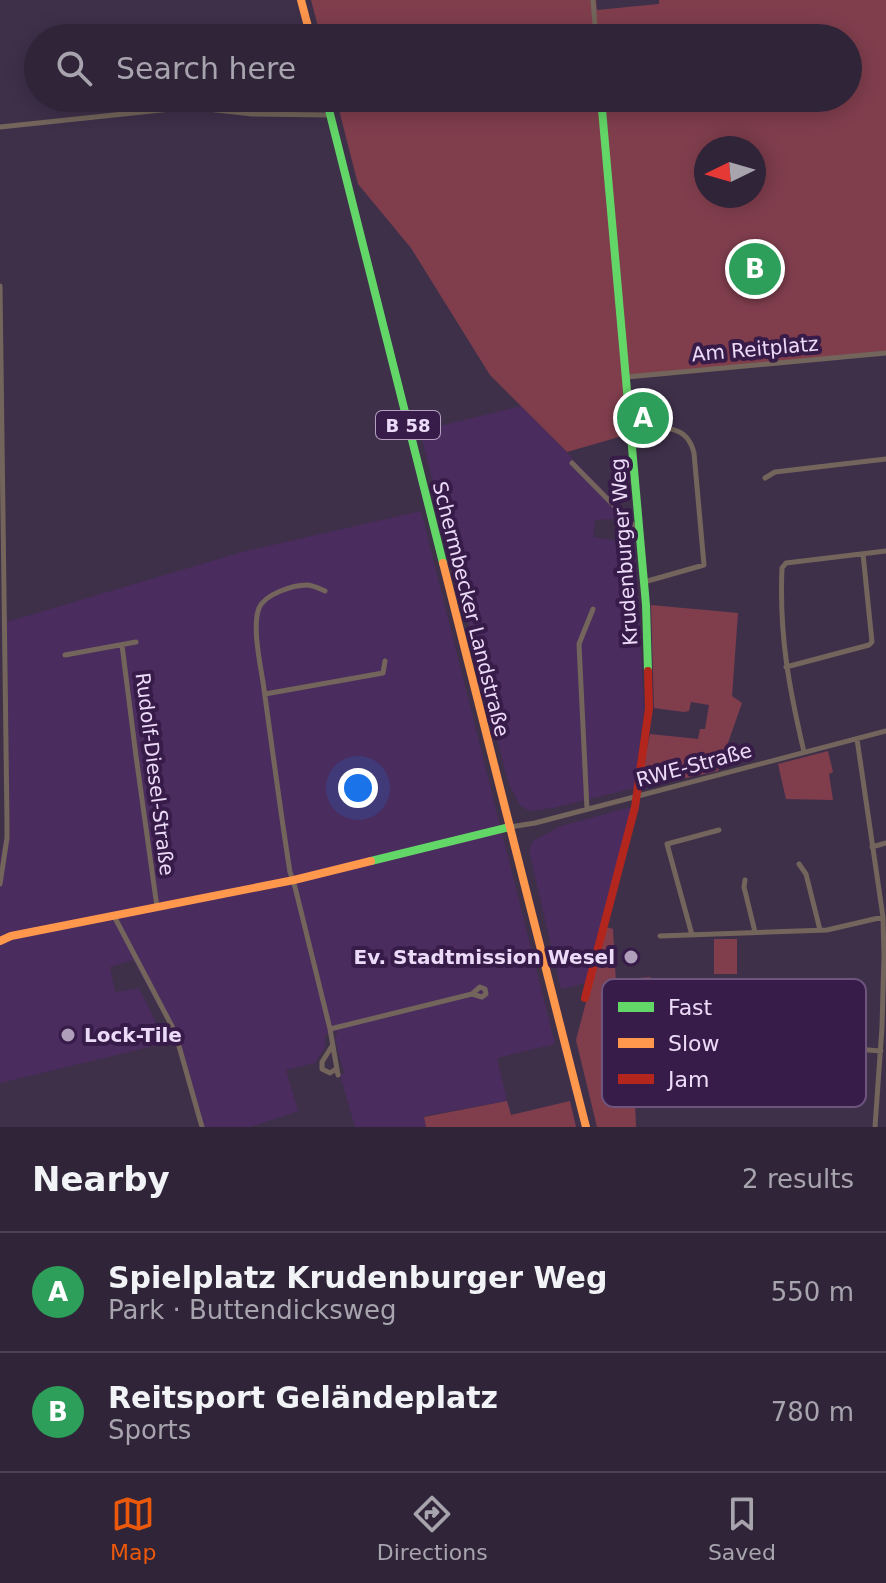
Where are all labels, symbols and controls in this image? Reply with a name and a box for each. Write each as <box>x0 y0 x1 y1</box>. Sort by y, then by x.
search box <box>24 24 862 112</box>
icon: search <box>52 46 96 90</box>
text: Search here <box>116 51 296 86</box>
north arrow <box>694 136 766 208</box>
pin: B <box>729 239 781 299</box>
street label: Am Reitplatz <box>691 332 819 366</box>
pin: A <box>617 388 669 448</box>
road number: B 58 <box>376 411 440 439</box>
street label: Krudenburger Weg <box>605 457 643 647</box>
street label: Schermbecker Landstraße <box>428 479 514 739</box>
street label: Rudolf-Diesel-Straße <box>131 671 179 877</box>
street label: RWE-Straße <box>634 738 754 792</box>
your location <box>338 768 378 808</box>
place label: Ev. Stadtmission Wesel <box>353 945 615 969</box>
marker: Ev. Stadtmission Wesel <box>622 948 640 966</box>
legend <box>602 979 866 1107</box>
text: Fast <box>668 995 713 1020</box>
place label: Lock-Tile <box>84 1023 182 1047</box>
marker: Lock-Tile <box>59 1026 77 1044</box>
text: Slow <box>668 1031 720 1056</box>
text: Jam <box>666 1067 709 1092</box>
text: Nearby <box>32 1159 170 1199</box>
text: 2 results <box>742 1164 854 1194</box>
text: Spielplatz Krudenburger Weg <box>108 1260 607 1295</box>
text: A <box>48 1277 68 1307</box>
text: 550 m <box>771 1277 854 1307</box>
text: Park · Buttendicksweg <box>108 1295 397 1325</box>
text: Reitsport Geländeplatz <box>108 1380 498 1415</box>
text: B <box>48 1397 68 1427</box>
text: 780 m <box>771 1397 854 1427</box>
text: Sports <box>108 1415 191 1445</box>
tab: Map <box>110 1492 157 1565</box>
tab: Directions <box>377 1492 488 1565</box>
tab: Saved <box>708 1492 776 1565</box>

